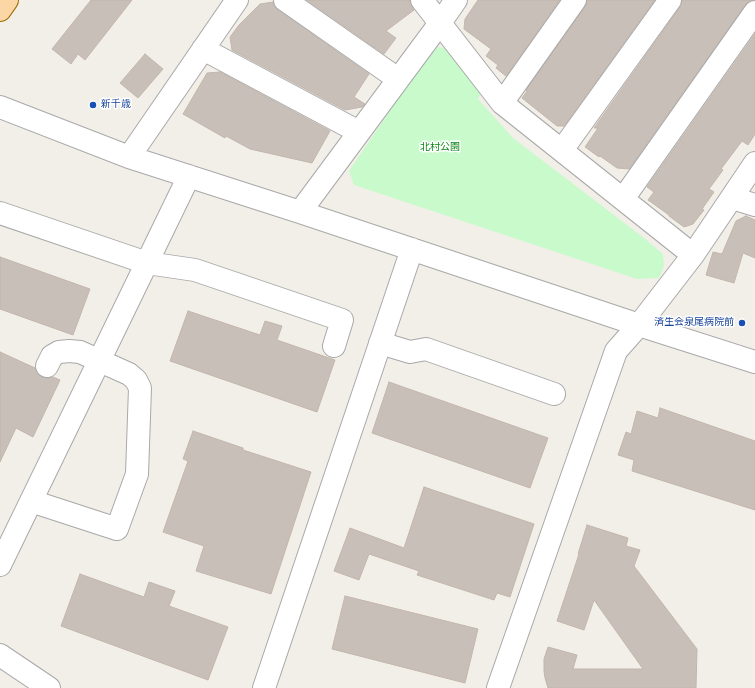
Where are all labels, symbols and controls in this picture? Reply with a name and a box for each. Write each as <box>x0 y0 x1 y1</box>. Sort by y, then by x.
place label: 新千歳 <box>101 99 131 111</box>
marker: 新千歳 <box>88 100 98 110</box>
park label: 北村公園 <box>420 142 460 154</box>
place label: 済生会泉尾病院前 <box>654 317 734 329</box>
marker: 済生会泉尾病院前 <box>737 318 747 328</box>

